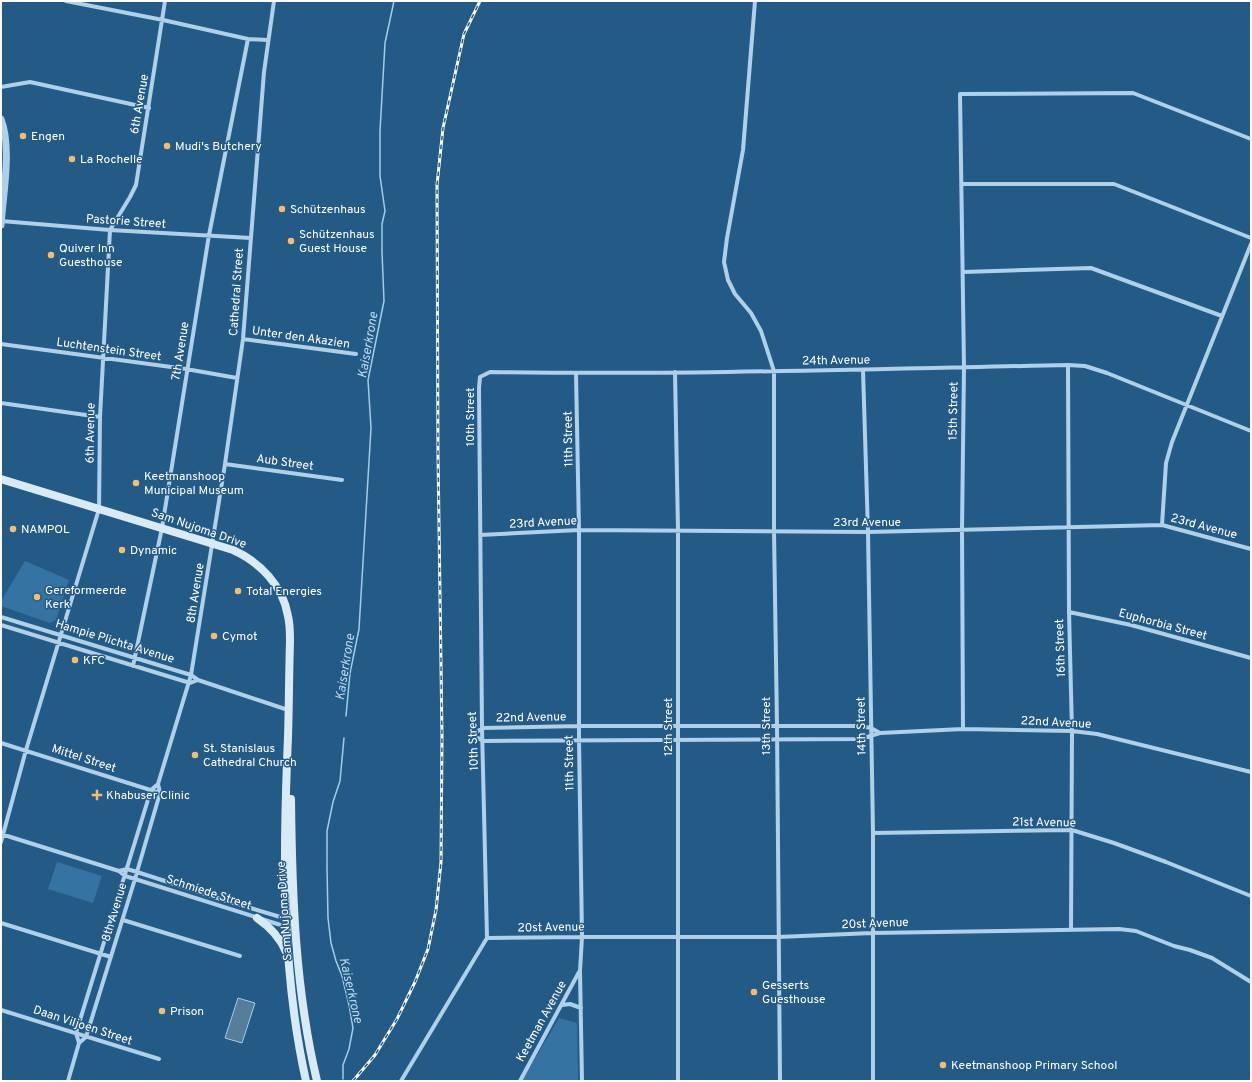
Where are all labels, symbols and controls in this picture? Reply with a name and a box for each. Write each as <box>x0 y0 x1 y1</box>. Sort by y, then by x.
street label: 6th Avenue <box>127 73 153 135</box>
place label: Engen <box>31 129 65 145</box>
marker: Engen <box>18 131 28 141</box>
place label: Mudi's Butchery <box>175 139 262 155</box>
marker: Mudi's Butchery <box>162 141 172 151</box>
place label: La Rochelle <box>80 152 143 168</box>
marker: La Rochelle <box>67 154 77 164</box>
place label: Schützenhaus <box>290 202 366 218</box>
marker: Schützenhaus <box>277 204 287 214</box>
street label: Pastorie Street <box>85 211 166 233</box>
place label: Schützenhaus Guest House <box>299 227 375 257</box>
marker: Schützenhaus Guest House <box>286 236 296 246</box>
place label: Quiver Inn Guesthouse <box>59 241 122 271</box>
street label: Cathedral Street <box>226 247 248 337</box>
marker: Quiver Inn Guesthouse <box>46 250 56 260</box>
water label: Kaiserkrone <box>355 311 383 380</box>
street label: 7th Avenue <box>168 321 194 382</box>
street label: Unter den Akazien <box>251 323 351 353</box>
street label: Luchtenstein Street <box>55 335 162 365</box>
street label: 24th Avenue <box>802 352 870 370</box>
street label: 15th Street <box>945 381 963 441</box>
street label: 10th Street <box>463 387 479 447</box>
street label: 6th Avenue <box>82 403 100 463</box>
street label: 11th Street <box>561 411 577 467</box>
street label: Aub Street <box>255 451 314 475</box>
place label: Keetmanshoop Municipal Museum <box>144 469 244 499</box>
marker: Keetmanshoop Municipal Museum <box>131 478 141 488</box>
street label: Sam Nujoma Drive <box>149 505 248 553</box>
street label: 23rd Avenue <box>1169 510 1239 544</box>
street label: 23rd Avenue <box>509 513 578 533</box>
street label: 23rd Avenue <box>833 515 901 531</box>
place label: NAMPOL <box>21 522 70 538</box>
marker: NAMPOL <box>8 524 18 534</box>
place label: Dynamic <box>130 543 177 559</box>
marker: Dynamic <box>117 545 127 555</box>
street label: 8th Avenue <box>183 562 209 624</box>
place label: Gereformeerde Kerk <box>45 583 127 613</box>
place label: Total Energies <box>246 584 322 600</box>
marker: Total Energies <box>233 586 243 596</box>
marker: Gereformeerde Kerk <box>32 592 42 602</box>
street label: Euphorbia Street <box>1117 605 1209 644</box>
street label: Hampie Plichta Avenue <box>53 616 176 668</box>
street label: 16th Street <box>1052 618 1070 678</box>
place label: Cymot <box>222 629 258 645</box>
marker: Cymot <box>209 631 219 641</box>
water label: Kaiserkrone <box>333 633 359 702</box>
place label: KFC <box>83 653 105 669</box>
marker: KFC <box>70 655 80 665</box>
street label: 13th Street <box>759 697 775 755</box>
street label: 14th Street <box>853 697 871 755</box>
street label: 12th Street <box>661 698 677 756</box>
street label: 22nd Avenue <box>495 709 567 727</box>
street label: 10th Street <box>465 711 483 771</box>
street label: 22nd Avenue <box>1020 713 1092 733</box>
street label: 11th Street <box>562 735 578 791</box>
street label: Mittel Street <box>49 741 118 777</box>
place label: St. Stanislaus Cathedral Church <box>203 741 297 771</box>
marker: St. Stanislaus Cathedral Church <box>190 750 200 760</box>
place label: Khabuser Clinic <box>106 788 190 804</box>
marker: Khabuser Clinic <box>91 789 103 801</box>
street label: 21st Avenue <box>1012 814 1076 832</box>
street label: Sam Nujoma Drive <box>274 861 296 961</box>
street label: Schmiede Street <box>164 872 253 914</box>
street label: 8th Avenue <box>98 881 131 944</box>
street label: 20st Avenue <box>841 915 909 933</box>
street label: 20st Avenue <box>517 919 585 937</box>
water label: Kaiserkrone <box>335 956 365 1025</box>
street label: Keetman Avenue <box>513 978 571 1065</box>
place label: Gesserts Guesthouse <box>762 978 825 1008</box>
marker: Gesserts Guesthouse <box>749 987 759 997</box>
street label: Daan Viljoen Street <box>31 1002 134 1050</box>
place label: Prison <box>170 1004 204 1020</box>
marker: Prison <box>157 1006 167 1016</box>
place label: Keetmanshoop Primary School <box>951 1058 1117 1074</box>
marker: Keetmanshoop Primary School <box>938 1060 948 1070</box>

